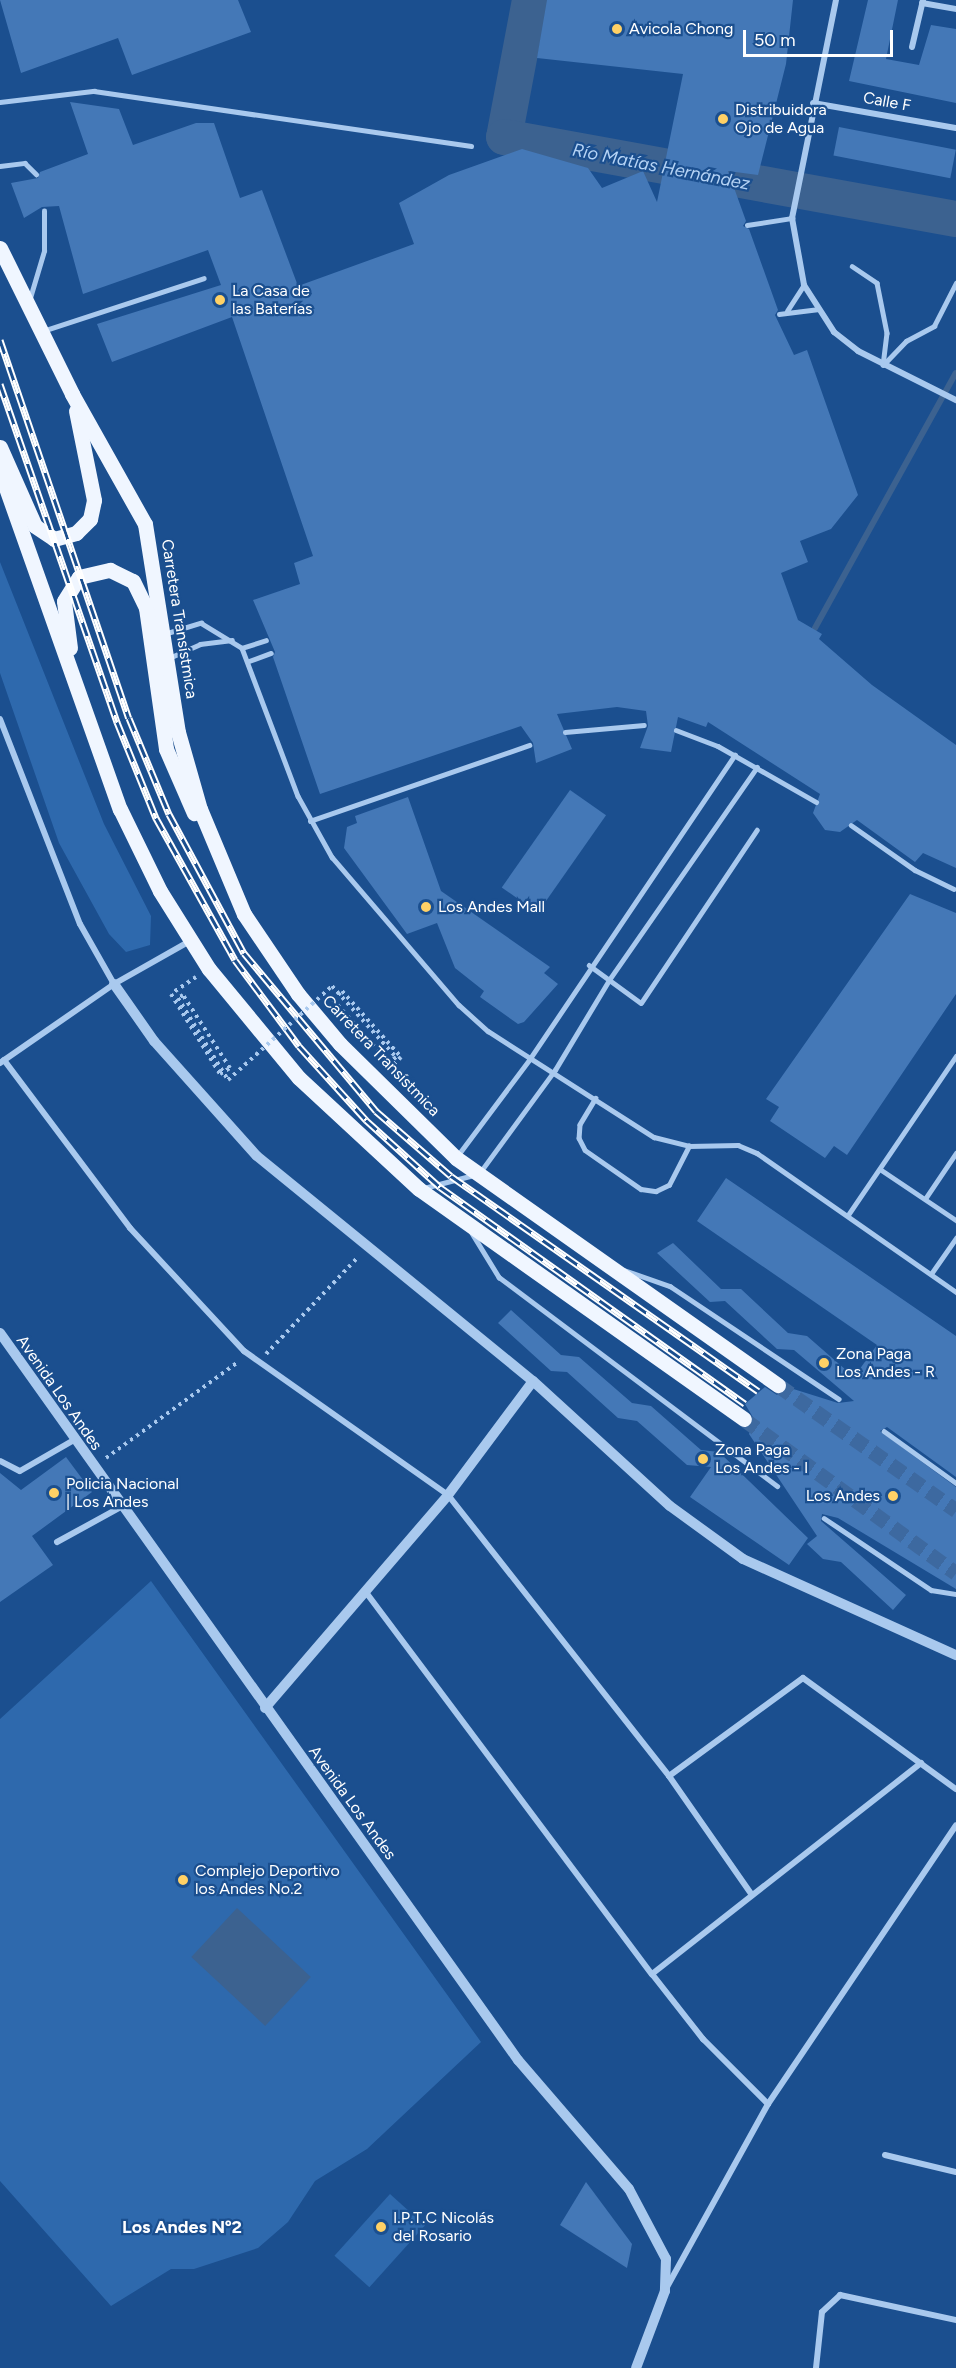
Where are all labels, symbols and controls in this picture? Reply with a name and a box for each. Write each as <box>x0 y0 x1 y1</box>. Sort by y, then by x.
scale bar <box>746 18 896 56</box>
place label: Avicola Chong <box>629 19 733 39</box>
marker: Avicola Chong <box>610 22 624 36</box>
text: 50 m <box>754 29 796 51</box>
street label: Calle F <box>862 88 912 116</box>
place label: Distribuidora Ojo de Agua <box>735 100 827 138</box>
marker: Distribuidora Ojo de Agua <box>716 112 730 126</box>
water label: Río Matías Hernández <box>571 139 751 195</box>
place label: La Casa de las Baterías <box>232 281 313 319</box>
marker: La Casa de las Baterías <box>213 293 227 307</box>
street label: Carretera Transístmica <box>157 538 201 700</box>
place label: Los Andes Mall <box>438 897 545 917</box>
marker: Los Andes Mall <box>419 900 433 914</box>
street label: Carretera Transístmica <box>318 991 444 1121</box>
street label: Avenida Los Andes <box>12 1332 106 1454</box>
place label: Zona Paga Los Andes - R <box>836 1344 935 1382</box>
marker: Zona Paga Los Andes - R <box>817 1356 831 1370</box>
place label: Zona Paga Los Andes - I <box>715 1440 808 1478</box>
marker: Zona Paga Los Andes - I <box>696 1452 710 1466</box>
place label: Policia Nacional | Los Andes <box>66 1474 179 1512</box>
marker: Policia Nacional | Los Andes <box>47 1486 61 1500</box>
place label: Los Andes <box>806 1486 880 1506</box>
marker: Los Andes <box>884 1487 902 1505</box>
street label: Avenida Los Andes <box>304 1742 400 1864</box>
place label: Complejo Deportivo los Andes No.2 <box>195 1861 340 1899</box>
marker: Complejo Deportivo los Andes No.2 <box>176 1873 190 1887</box>
place label: I.P.T.C Nicolás del Rosario <box>393 2208 494 2246</box>
district label: Los Andes Nº2 <box>122 2216 242 2238</box>
marker: I.P.T.C Nicolás del Rosario <box>374 2220 388 2234</box>

